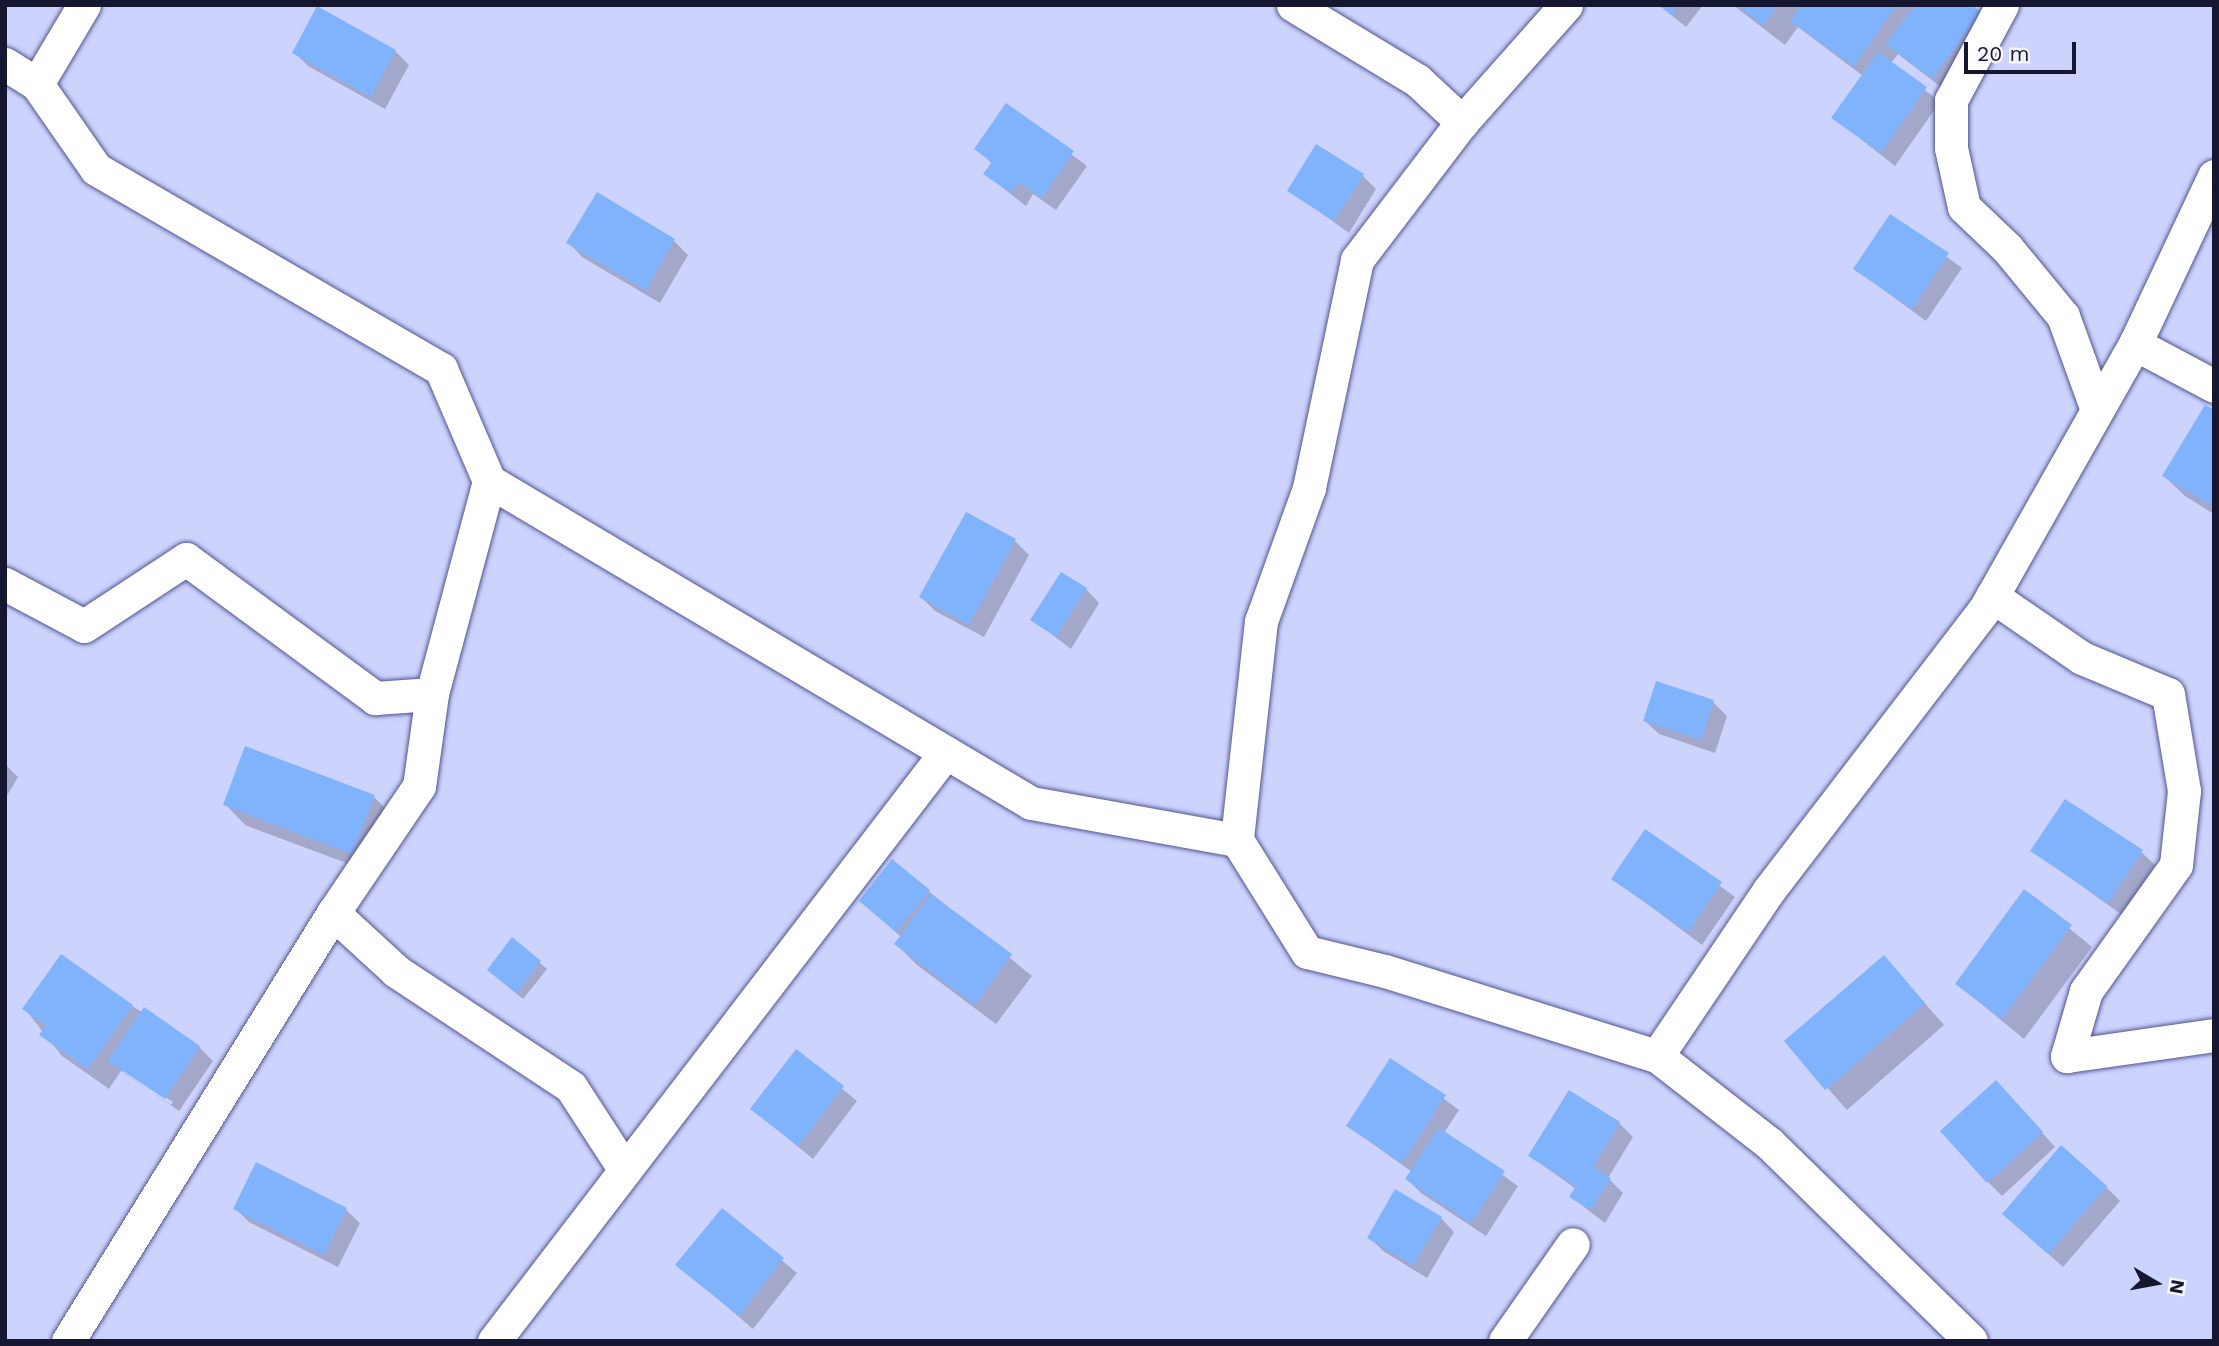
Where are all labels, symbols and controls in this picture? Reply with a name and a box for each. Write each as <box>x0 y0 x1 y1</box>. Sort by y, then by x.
scale bar <box>1967 28 2079 72</box>
text: 20 m <box>1977 41 2029 66</box>
north arrow <box>2121 1248 2191 1318</box>
text: N <box>2165 1278 2190 1296</box>

